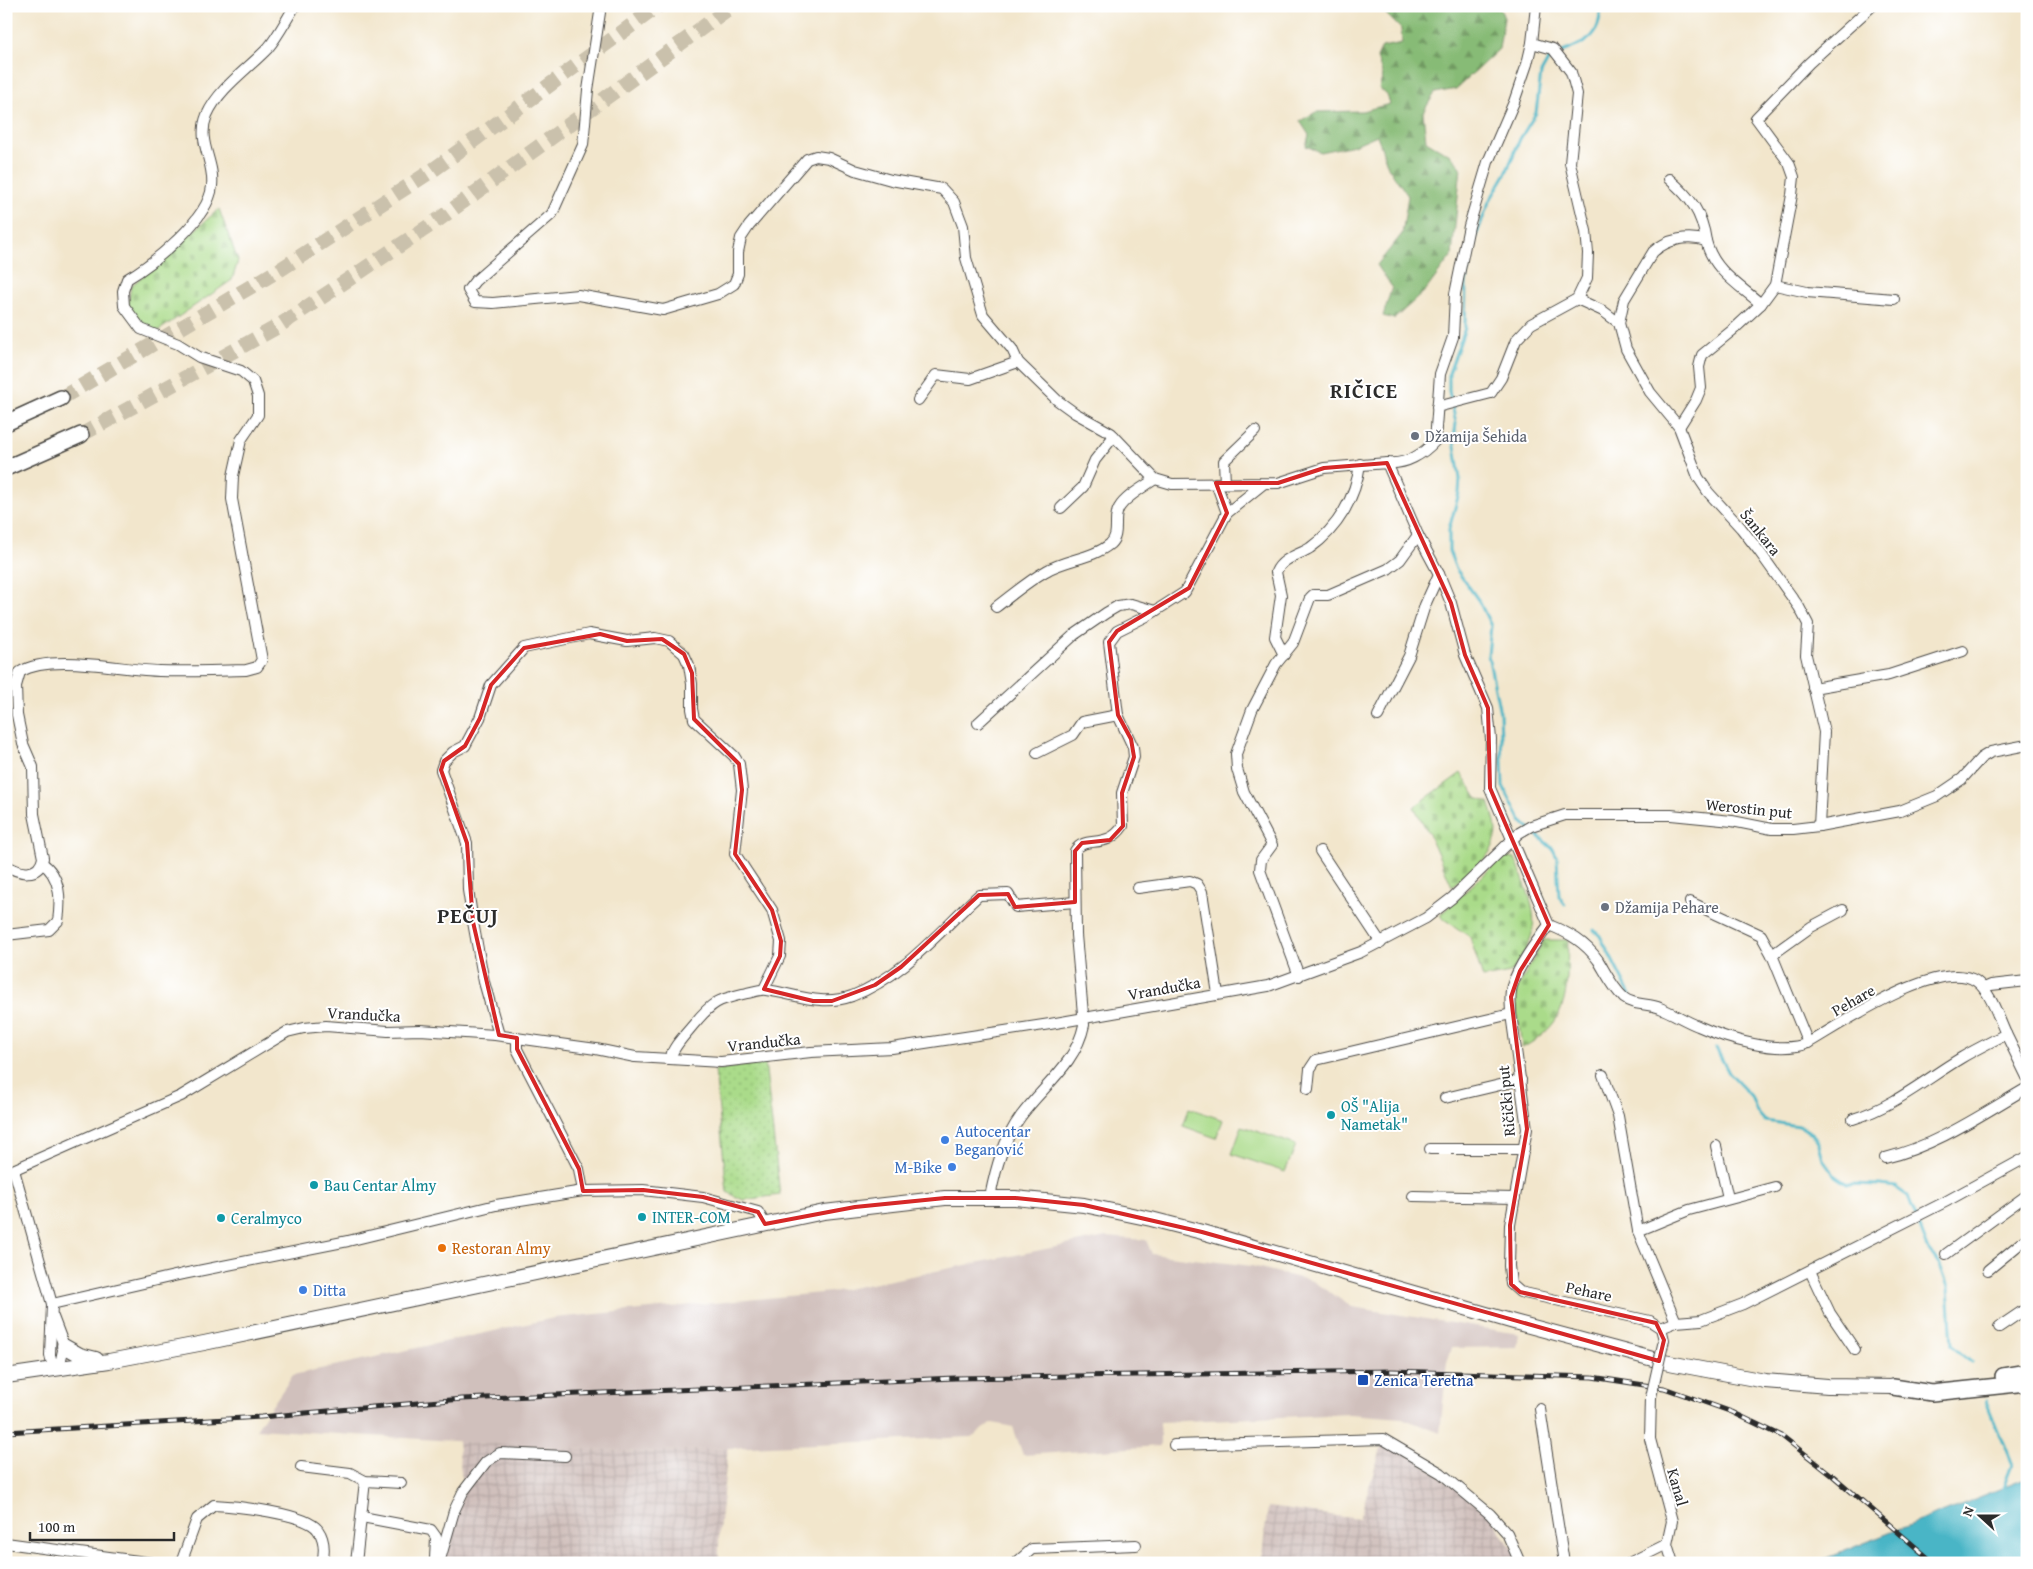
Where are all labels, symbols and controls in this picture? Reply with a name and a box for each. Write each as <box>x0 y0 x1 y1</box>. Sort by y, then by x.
district label: RIČICE <box>1330 375 1398 406</box>
place label: Džamija Šehida <box>1425 424 1528 448</box>
marker: Džamija Šehida <box>1409 430 1421 442</box>
street label: Šankara <box>1735 503 1788 561</box>
street label: Werostin put <box>1705 792 1794 825</box>
place label: Džamija Pehare <box>1615 895 1719 919</box>
district label: PEČUJ <box>437 900 499 931</box>
marker: Džamija Pehare <box>1599 901 1611 913</box>
street label: Vrandučka <box>1126 970 1203 1006</box>
street label: Pehare <box>1827 978 1879 1022</box>
street label: Vrandučka <box>327 1000 402 1028</box>
street label: Vrandučka <box>726 1026 802 1058</box>
street label: Ričički put <box>1491 1064 1521 1138</box>
place label: OŠ "Alija Nametak" <box>1341 1094 1408 1136</box>
marker: OŠ "Alija Nametak" <box>1325 1109 1337 1121</box>
place label: Autocentar Beganović <box>955 1119 1031 1161</box>
marker: Autocentar Beganović <box>939 1134 951 1146</box>
place label: M-Bike <box>895 1155 942 1179</box>
marker: M-Bike <box>946 1161 958 1173</box>
place label: Bau Centar Almy <box>324 1173 437 1197</box>
marker: Bau Centar Almy <box>308 1179 320 1191</box>
place label: INTER-COM <box>652 1205 731 1229</box>
place label: Ceralmyco <box>231 1206 302 1230</box>
marker: INTER-COM <box>636 1211 648 1223</box>
marker: Ceralmyco <box>215 1212 227 1224</box>
place label: Restoran Almy <box>452 1236 551 1260</box>
marker: Restoran Almy <box>436 1242 448 1254</box>
street label: Pehare <box>1564 1274 1614 1308</box>
place label: Ditta <box>313 1278 347 1302</box>
marker: Ditta <box>297 1284 309 1296</box>
place label: Zenica Teretna <box>1374 1368 1474 1392</box>
marker: Zenica Teretna <box>1356 1373 1370 1387</box>
street label: Kanal <box>1661 1465 1695 1509</box>
north arrow <box>1956 1492 2006 1542</box>
text: N <box>1957 1503 1979 1519</box>
scale bar <box>30 1509 174 1541</box>
text: 100 m <box>38 1516 76 1537</box>

